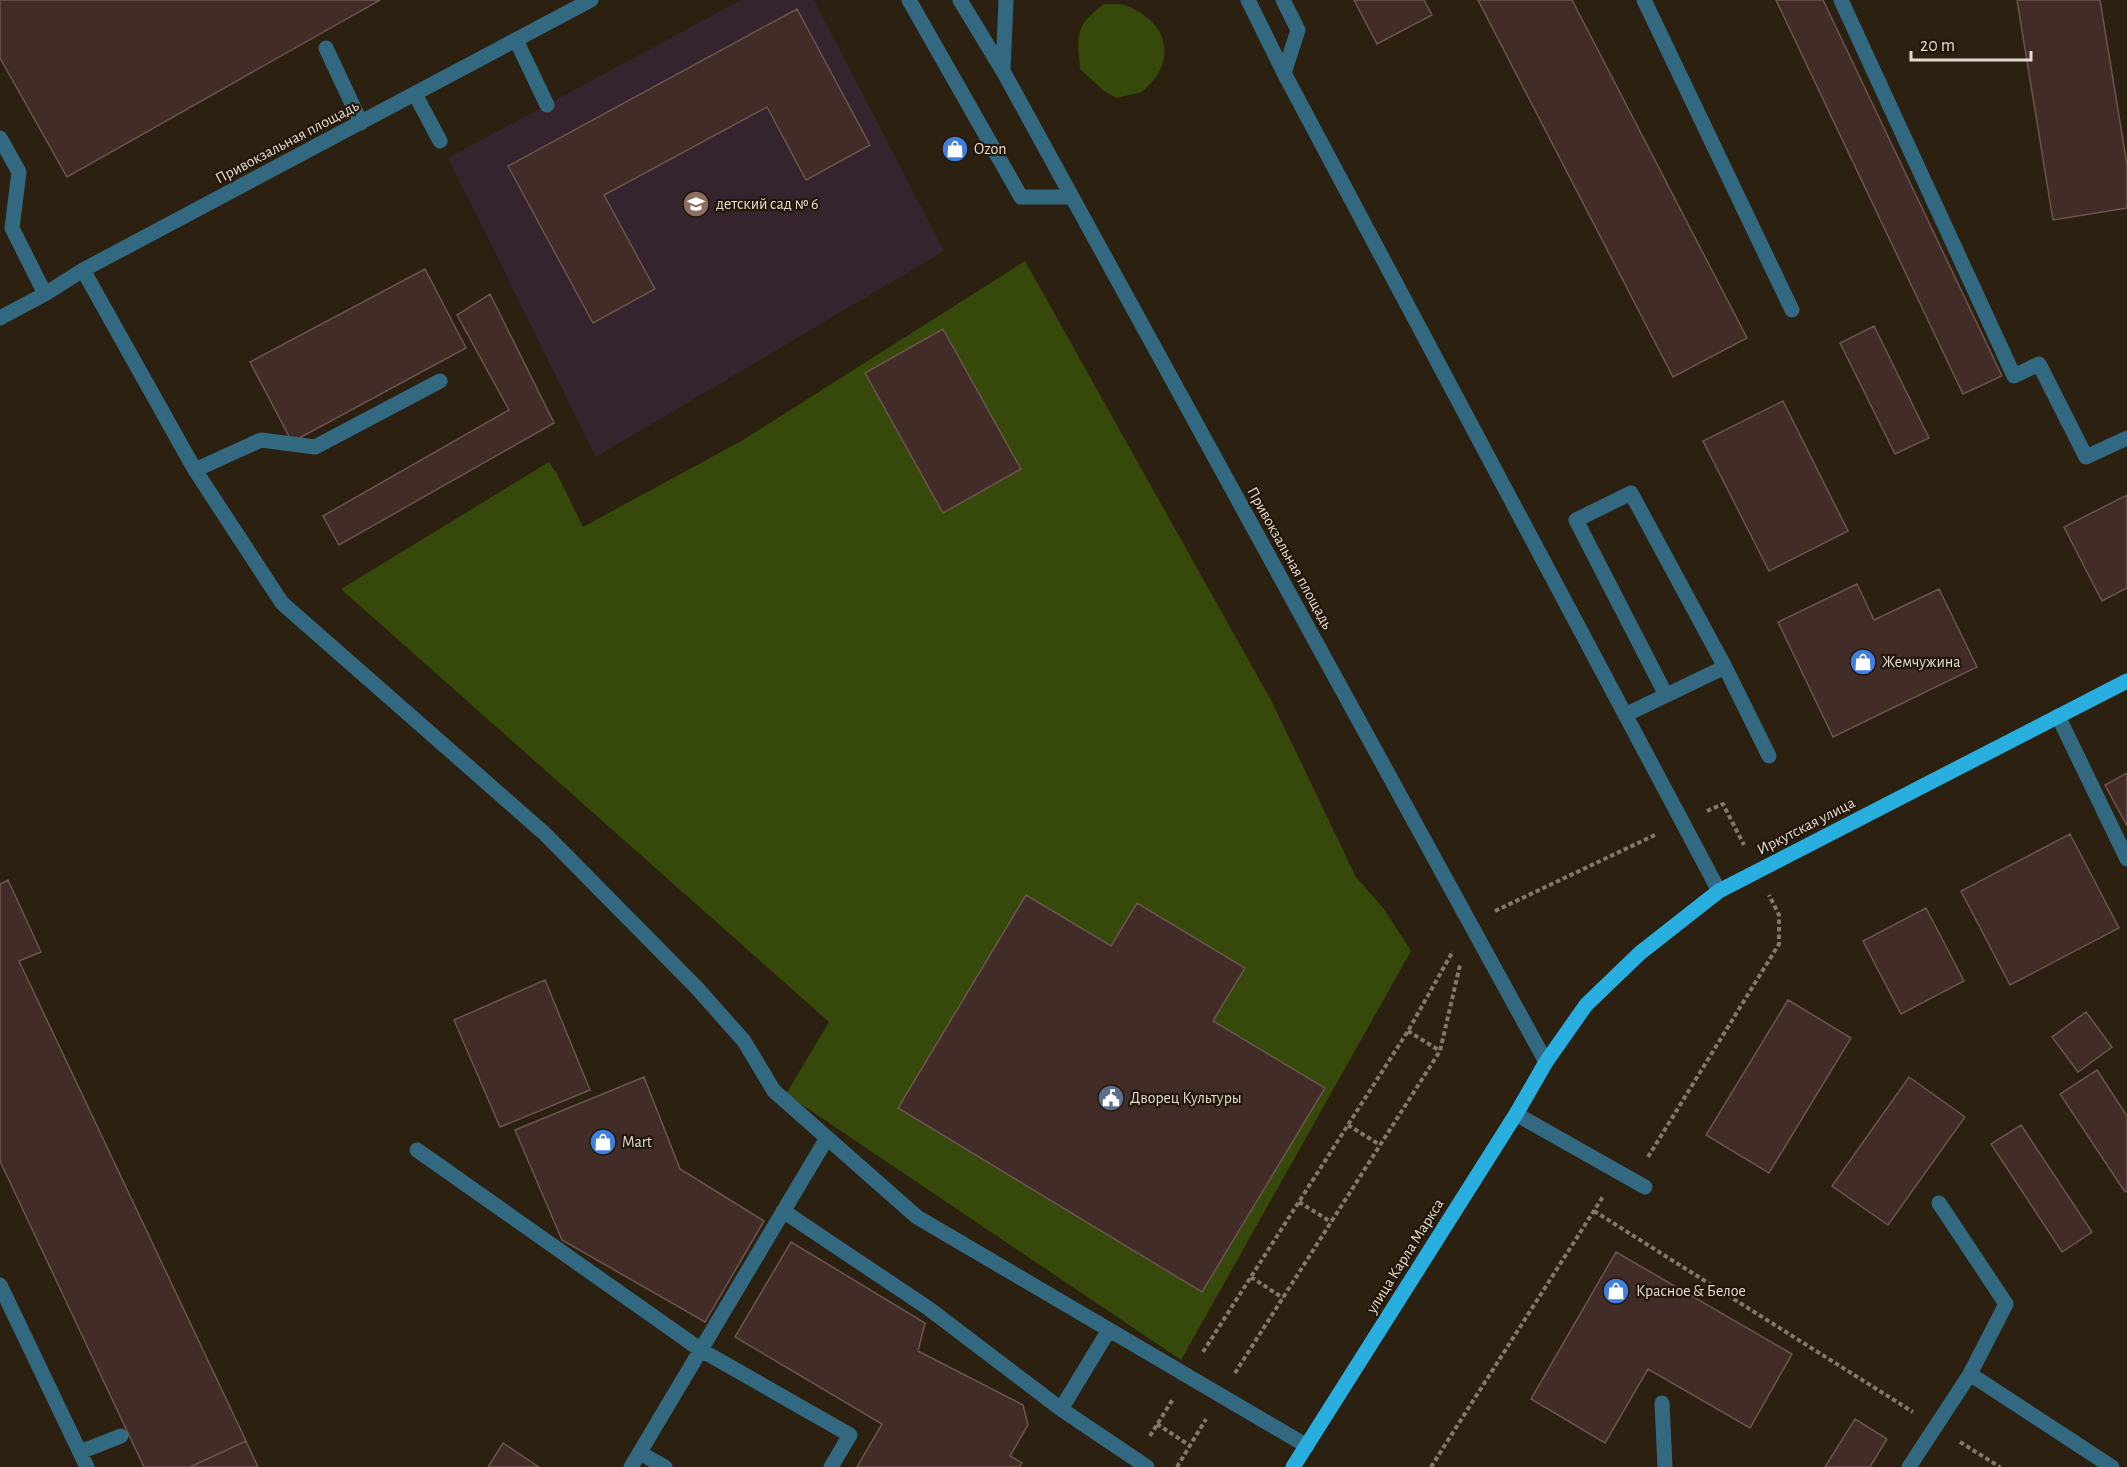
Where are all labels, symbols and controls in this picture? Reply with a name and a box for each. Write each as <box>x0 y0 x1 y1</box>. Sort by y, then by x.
scale bar <box>1911 24 2031 62</box>
text: 20 m <box>1920 37 1955 55</box>
street label: Привокзальная площадь <box>213 97 362 187</box>
shop icon: Ozon <box>940 134 970 164</box>
place label: Ozon <box>974 141 1006 157</box>
school or university icon: детский сад № 6 <box>681 189 711 219</box>
place label: детский сад № 6 <box>716 196 819 212</box>
street label: Привокзальная площадь <box>1244 484 1336 632</box>
shop icon: Жемчужина <box>1848 647 1878 677</box>
place label: Жемчужина <box>1882 654 1961 671</box>
street label: Иркутская улица <box>1754 794 1858 858</box>
public building icon: Дворец Культуры <box>1096 1083 1126 1113</box>
place label: Дворец Культуры <box>1130 1090 1242 1107</box>
shop icon: Mart <box>588 1127 618 1157</box>
place label: Mart <box>622 1134 652 1150</box>
street label: улица Карла Маркса <box>1363 1196 1447 1317</box>
shop icon: Красное & Белое <box>1601 1276 1631 1306</box>
place label: Красное & Белое <box>1636 1283 1746 1299</box>

